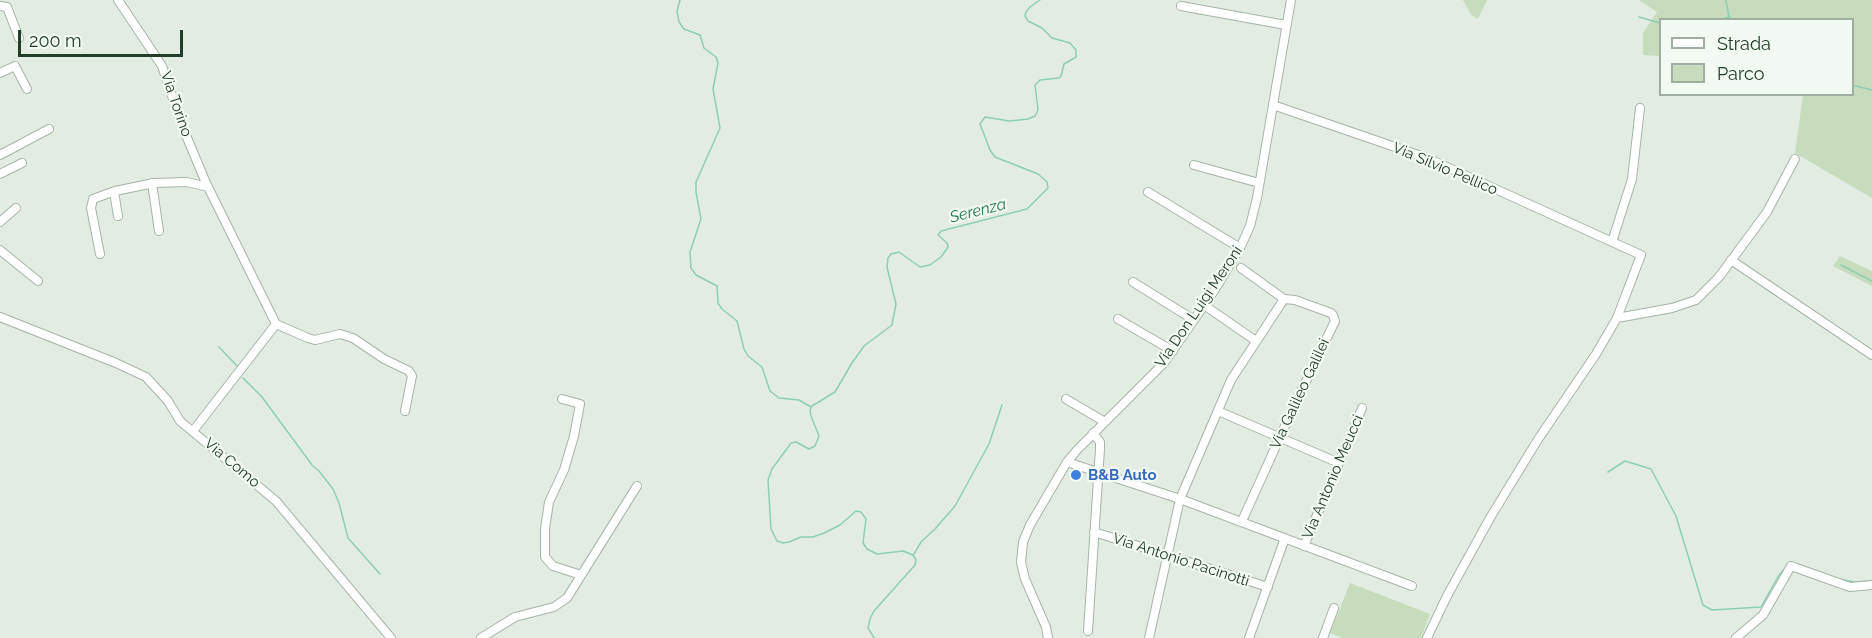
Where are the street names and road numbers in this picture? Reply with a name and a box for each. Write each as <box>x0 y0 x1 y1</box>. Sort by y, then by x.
street label: Via Torino <box>156 69 196 139</box>
street label: Via Silvio Pellico <box>1390 139 1500 199</box>
street label: Via Don Luigi Meroni <box>1152 243 1246 371</box>
street label: Via Galileo Galilei <box>1267 336 1333 452</box>
street label: Via Antonio Meucci <box>1299 412 1367 542</box>
street label: Via Como <box>200 434 264 492</box>
street label: Via Antonio Pacinotti <box>1110 529 1252 591</box>

